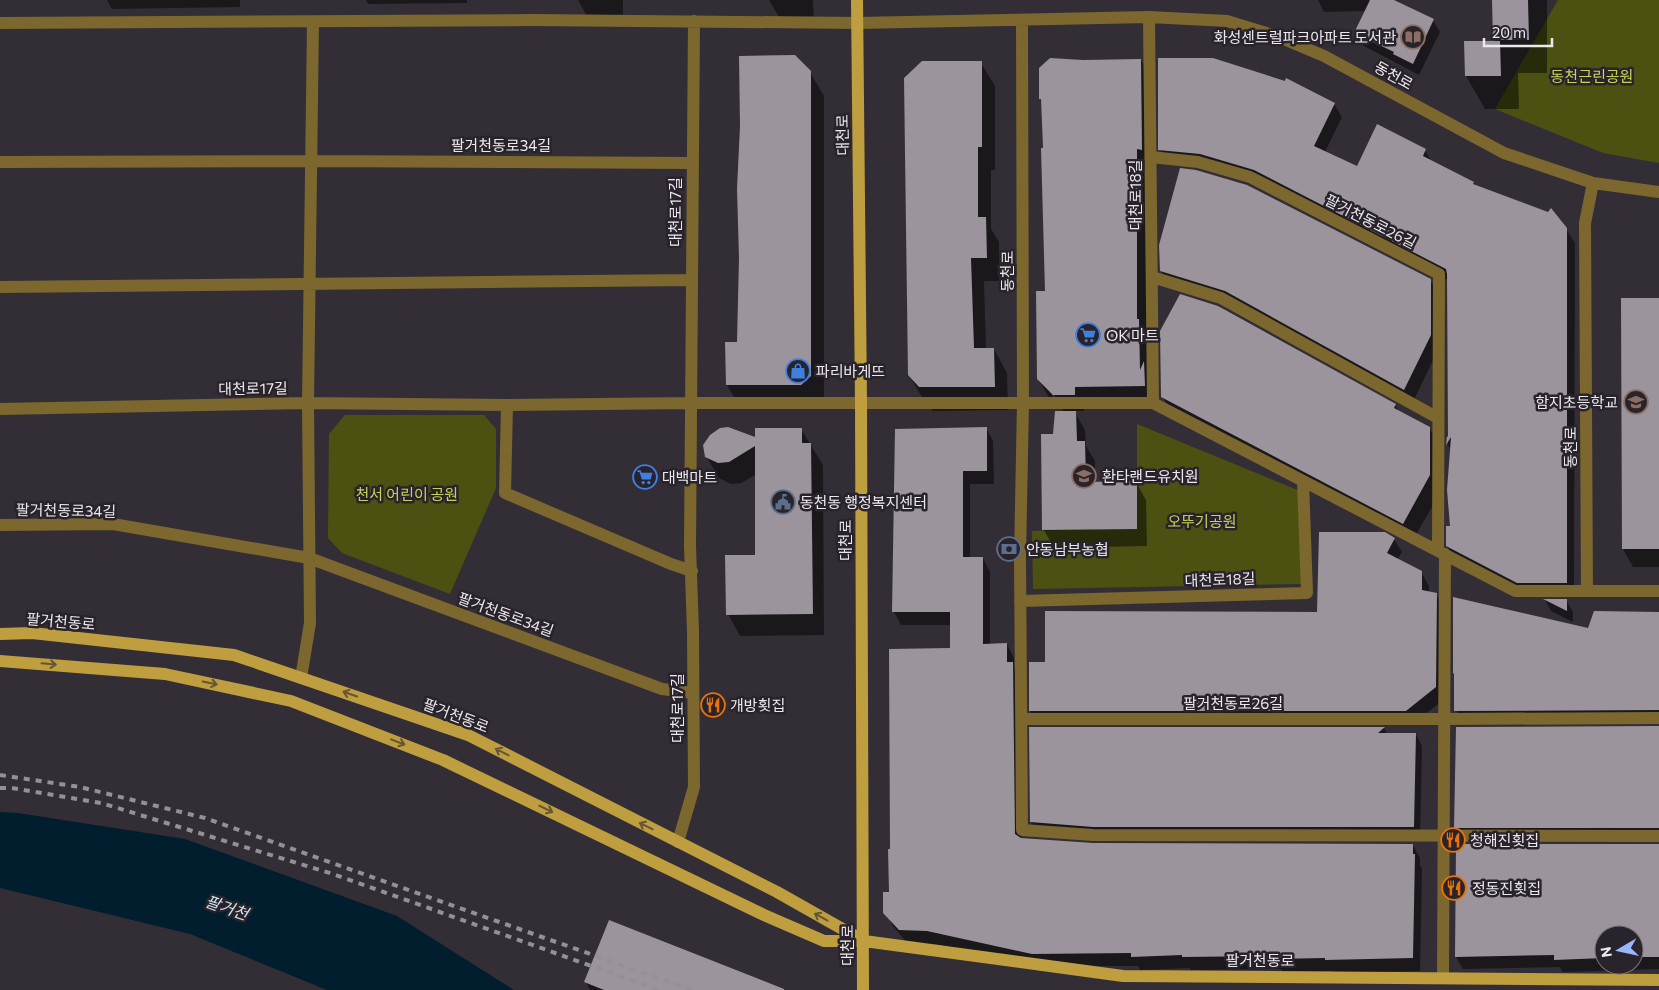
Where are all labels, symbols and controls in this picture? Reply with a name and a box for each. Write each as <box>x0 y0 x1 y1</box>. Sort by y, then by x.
scale bar <box>1484 15 1552 47</box>
text: 20 m <box>1492 23 1526 41</box>
library icon: 화성센트럴파크아파트 도서관 <box>1400 24 1426 50</box>
place label: 화성센트럴파크아파트 도서관 <box>1214 28 1396 46</box>
street label: 동천로 <box>1372 57 1416 93</box>
park label: 동천근린공원 <box>1551 67 1633 85</box>
street label: 대천로 <box>833 114 851 156</box>
street label: 팔거천동로34길 <box>451 136 551 154</box>
street label: 대천로18길 <box>1126 160 1144 230</box>
street label: 대천로17길 <box>666 177 684 247</box>
street label: 팔거천동로26길 <box>1322 190 1420 252</box>
street label: 동천로 <box>998 250 1016 292</box>
supermarket icon: OK 마트 <box>1075 322 1101 348</box>
place label: OK 마트 <box>1106 326 1159 344</box>
shop icon: 파리바게뜨 <box>785 358 811 384</box>
place label: 파리바게뜨 <box>816 362 885 380</box>
street label: 대천로17길 <box>218 378 288 398</box>
school or university icon: 함지초등학교 <box>1623 389 1649 415</box>
place label: 함지초등학교 <box>1535 393 1618 411</box>
street label: 동천로 <box>1561 426 1579 468</box>
school or university icon: 환타랜드유치원 <box>1071 463 1097 489</box>
supermarket icon: 대백마트 <box>632 464 658 490</box>
place label: 환타랜드유치원 <box>1102 467 1199 485</box>
place label: 대백마트 <box>662 468 717 486</box>
park label: 천서 어린이 공원 <box>356 485 458 503</box>
public building icon: 동천동 행정복지센터 <box>770 489 796 515</box>
place label: 동천동 행정복지센터 <box>800 493 927 511</box>
street label: 팔거천동로34길 <box>16 500 116 520</box>
park label: 오뚜기공원 <box>1167 512 1237 530</box>
street label: 대천로 <box>836 519 854 561</box>
bank icon: 안동남부농협 <box>996 536 1022 562</box>
place label: 안동남부농협 <box>1026 540 1109 558</box>
street label: 대천로18길 <box>1184 569 1256 589</box>
street label: 팔거천동로34길 <box>456 588 556 640</box>
street label: 팔거천동로 <box>26 609 96 633</box>
one-way arrow <box>40 659 56 669</box>
street label: 대천로17길 <box>668 673 686 743</box>
one-way arrow <box>201 679 217 689</box>
one-way arrow <box>342 689 358 699</box>
restaurant icon: 개방횟집 <box>700 692 726 718</box>
street label: 팔거천동로 <box>421 694 491 736</box>
street label: 팔거천동로26길 <box>1183 694 1283 712</box>
place label: 개방횟집 <box>730 696 785 714</box>
one-way arrow <box>389 738 405 747</box>
one-way arrow <box>494 747 509 757</box>
one-way arrow <box>538 804 553 814</box>
one-way arrow <box>639 821 654 831</box>
restaurant icon: 청해진횟집 <box>1440 827 1466 853</box>
place label: 청해진횟집 <box>1470 831 1539 849</box>
restaurant icon: 정동진횟집 <box>1441 875 1467 901</box>
place label: 정동진횟집 <box>1472 879 1541 897</box>
water label: 팔거천 <box>203 891 253 924</box>
one-way arrow <box>815 912 829 922</box>
street label: 대천로 <box>838 924 856 966</box>
north arrow <box>1594 925 1644 975</box>
text: N <box>1596 946 1615 959</box>
street label: 팔거천동로 <box>1225 951 1295 969</box>

